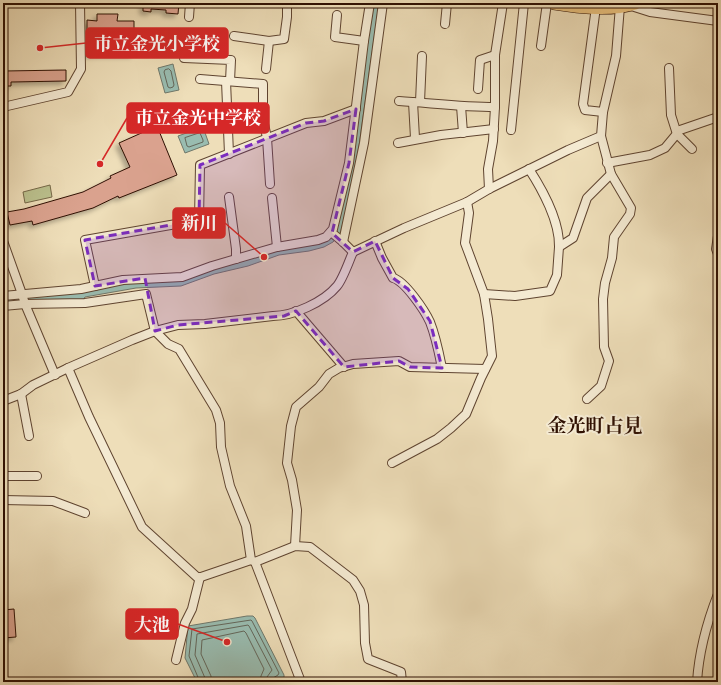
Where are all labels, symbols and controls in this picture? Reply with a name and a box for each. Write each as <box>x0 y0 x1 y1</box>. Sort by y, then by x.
callout: 市立金光小学校 <box>86 28 228 58</box>
text: 市立金光小学校 <box>94 33 220 59</box>
callout: 市立金光中学校 <box>127 103 269 133</box>
text: 市立金光中学校 <box>135 107 261 133</box>
callout: 新川 <box>173 208 225 238</box>
text: 新川 <box>181 212 217 238</box>
district label: 金光町占見 <box>547 414 643 441</box>
callout: 大池 <box>126 609 178 639</box>
text: 大池 <box>134 614 170 640</box>

